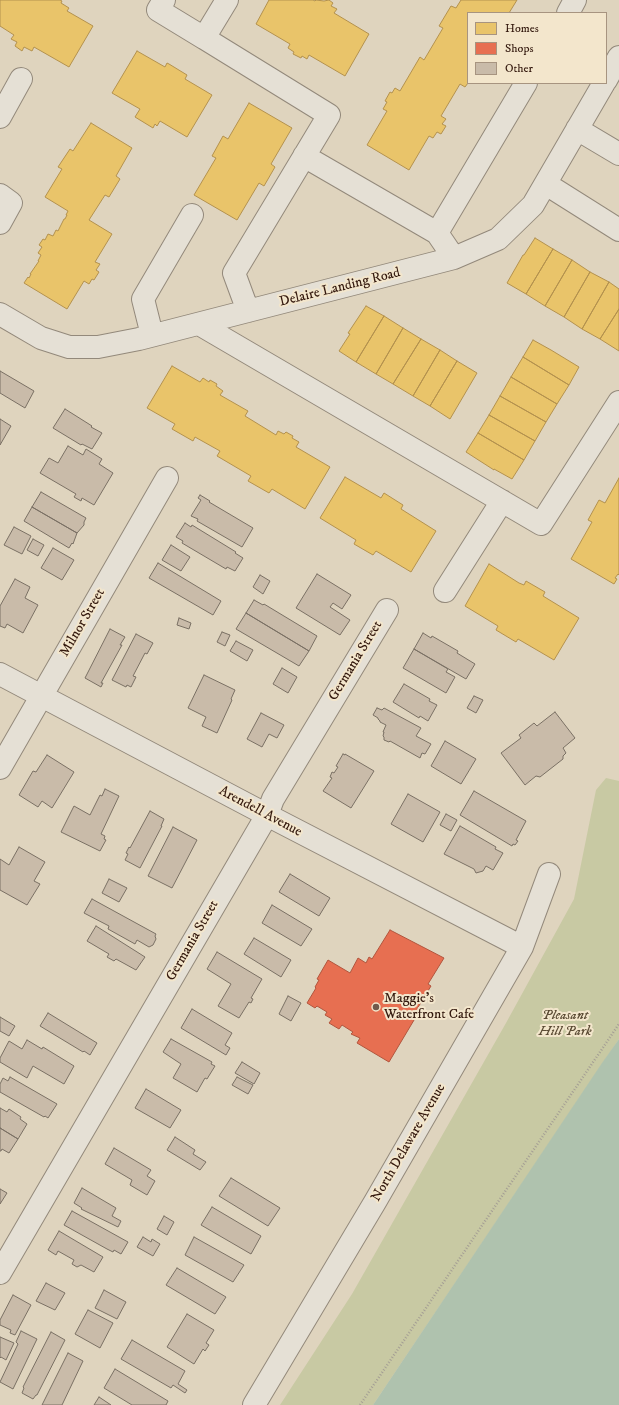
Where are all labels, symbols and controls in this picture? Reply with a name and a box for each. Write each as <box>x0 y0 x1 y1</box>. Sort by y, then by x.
legend <box>467 12 607 84</box>
text: Homes <box>505 21 539 36</box>
text: Shops <box>505 41 533 56</box>
text: Other <box>505 61 533 76</box>
street label: Delaire Landing Road <box>278 265 402 311</box>
street label: Milnor Street <box>57 586 109 660</box>
street label: Germania Street <box>326 618 386 704</box>
street label: Arendell Avenue <box>216 783 304 841</box>
street label: Germania Street <box>163 898 223 984</box>
place label: Maggie's Waterfront Cafe <box>384 991 474 1024</box>
marker: Maggie's Waterfront Cafe <box>371 1002 381 1012</box>
park label: Pleasant Hill Park <box>538 1008 592 1040</box>
street label: North Delaware Avenue <box>368 1081 450 1205</box>

